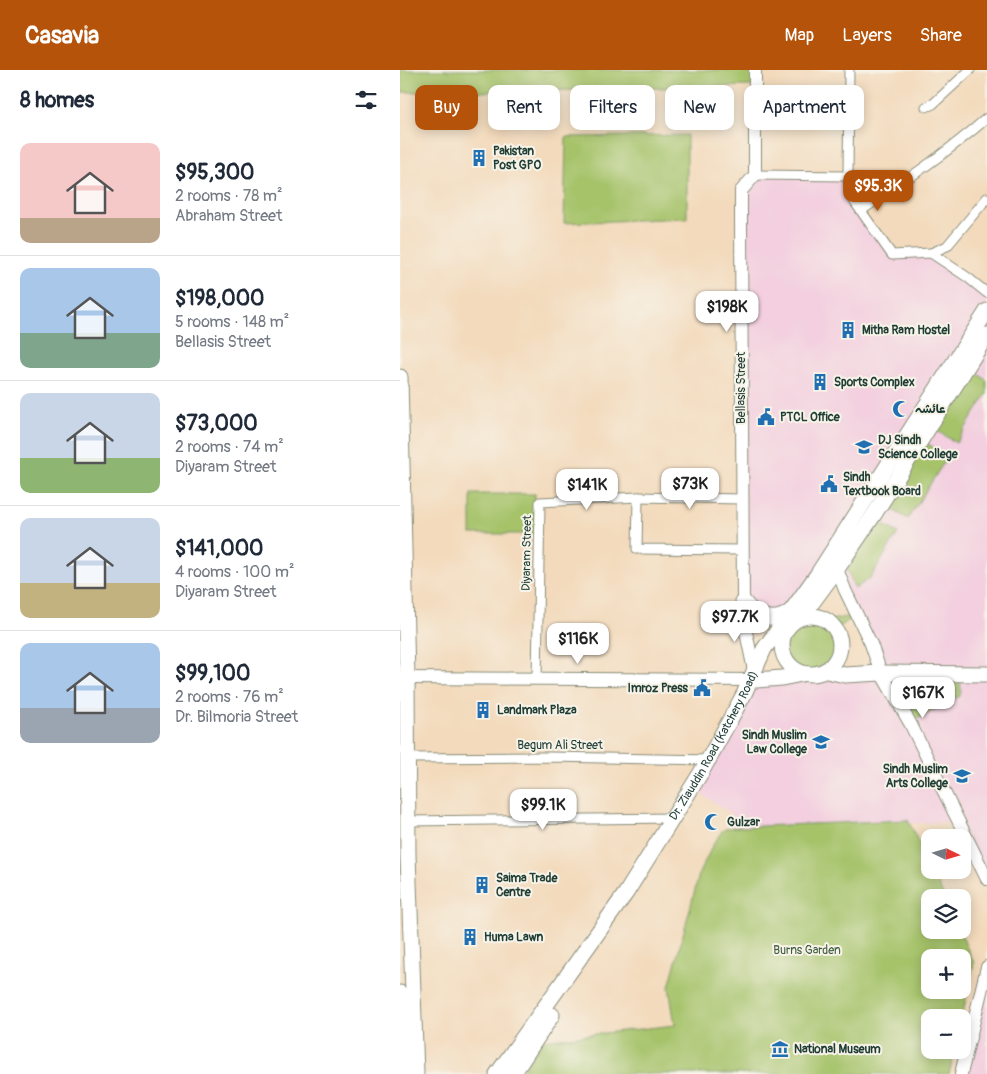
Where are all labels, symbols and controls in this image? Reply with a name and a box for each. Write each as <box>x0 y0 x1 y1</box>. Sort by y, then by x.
text: Casavia <box>25 21 99 50</box>
text: Map <box>785 24 814 47</box>
text: Layers <box>842 24 892 47</box>
text: Share <box>920 24 962 47</box>
chip: Buy <box>415 85 478 130</box>
chip: Rent <box>488 85 560 130</box>
chip: Filters <box>570 85 655 130</box>
chip: New <box>665 85 734 130</box>
chip: Apartment <box>744 85 864 130</box>
icon: filters <box>352 86 380 114</box>
text: 8 homes <box>20 87 94 114</box>
place label: Pakistan Post GPO <box>493 144 541 173</box>
building icon: Pakistan Post GPO <box>469 148 489 168</box>
text: $95,300 <box>175 159 254 186</box>
icon: home <box>60 163 120 223</box>
pin: $95.3K <box>837 170 919 212</box>
text: $95.3K <box>854 176 902 196</box>
text: 2 rooms · 78 m² <box>175 186 282 206</box>
text: Abraham Street <box>175 206 282 226</box>
text: $198,000 <box>175 285 264 312</box>
icon: home <box>60 288 120 348</box>
pin: $198K <box>692 290 762 333</box>
text: $198K <box>707 297 747 317</box>
text: 5 rooms · 148 m² <box>175 312 289 332</box>
building icon: Mitha Ram Hostel <box>838 320 858 340</box>
place label: Mitha Ram Hostel <box>862 323 950 338</box>
text: Bellasis Street <box>175 332 271 352</box>
street label: Bellasis Street <box>734 352 749 424</box>
building icon: Sports Complex <box>810 372 830 392</box>
place label: Sports Complex <box>834 375 915 390</box>
mosque icon: عائشہ <box>891 399 911 419</box>
place label: عائشہ <box>915 402 946 417</box>
public building icon: PTCL Office <box>756 407 776 427</box>
text: $73,000 <box>175 410 258 437</box>
place label: PTCL Office <box>780 410 841 425</box>
icon: home <box>60 413 120 473</box>
place label: DJ Sindh Science College <box>878 433 959 462</box>
text: 2 rooms · 74 m² <box>175 437 284 457</box>
school or university icon: DJ Sindh Science College <box>854 437 874 457</box>
text: Diyaram Street <box>175 457 276 477</box>
pin: $141K <box>552 468 622 511</box>
pin: $73K <box>660 468 720 510</box>
place label: Sindh Textbook Board <box>842 470 921 499</box>
text: $73K <box>672 474 708 494</box>
public building icon: Sindh Textbook Board <box>819 474 839 494</box>
text: $141K <box>567 475 607 495</box>
street label: Diyaram Street <box>519 515 535 591</box>
text: $141,000 <box>175 535 263 562</box>
icon: home <box>60 538 120 598</box>
text: 4 rooms · 100 m² <box>175 562 294 582</box>
text: Diyaram Street <box>175 582 276 602</box>
pin: $97.7K <box>694 600 776 643</box>
text: $97.7K <box>712 607 759 627</box>
pin: $116K <box>543 622 613 665</box>
text: $116K <box>558 629 598 649</box>
text: $99,100 <box>175 660 250 687</box>
icon: home <box>60 663 120 723</box>
street label: Dr. Ziauddin Road (Katchery Road) <box>666 668 761 823</box>
pin: $167K <box>888 676 958 719</box>
public building icon: Imroz Press <box>692 678 712 698</box>
place label: Imroz Press <box>628 681 689 696</box>
text: $167K <box>902 683 944 703</box>
text: 2 rooms · 76 m² <box>175 687 284 707</box>
building icon: Landmark Plaza <box>473 700 493 720</box>
place label: Landmark Plaza <box>497 703 577 718</box>
text: Dr. Bilmoria Street <box>175 707 298 727</box>
place label: Sindh Muslim Law College <box>742 728 808 757</box>
school or university icon: Sindh Muslim Law College <box>811 732 831 752</box>
street label: Begum Ali Street <box>517 738 603 753</box>
place label: Sindh Muslim Arts College <box>883 762 949 791</box>
school or university icon: Sindh Muslim Arts College <box>952 766 972 786</box>
pin: $99.1K <box>502 788 584 831</box>
text: $99.1K <box>521 795 565 815</box>
mosque icon: Gulzar <box>703 812 723 832</box>
place label: Gulzar <box>727 815 761 830</box>
north arrow <box>921 829 971 879</box>
map controls <box>921 829 971 1059</box>
place label: Saima Trade Centre <box>496 871 558 900</box>
building icon: Saima Trade Centre <box>472 875 492 895</box>
button: layers <box>921 889 971 939</box>
building icon: Huma Lawn <box>460 927 480 947</box>
place label: Huma Lawn <box>484 930 544 945</box>
park label: Burns Garden <box>773 943 841 958</box>
button: + <box>921 949 971 999</box>
button: − <box>921 1009 971 1059</box>
museum icon: National Museum <box>770 1039 790 1059</box>
place label: National Museum <box>794 1042 881 1057</box>

